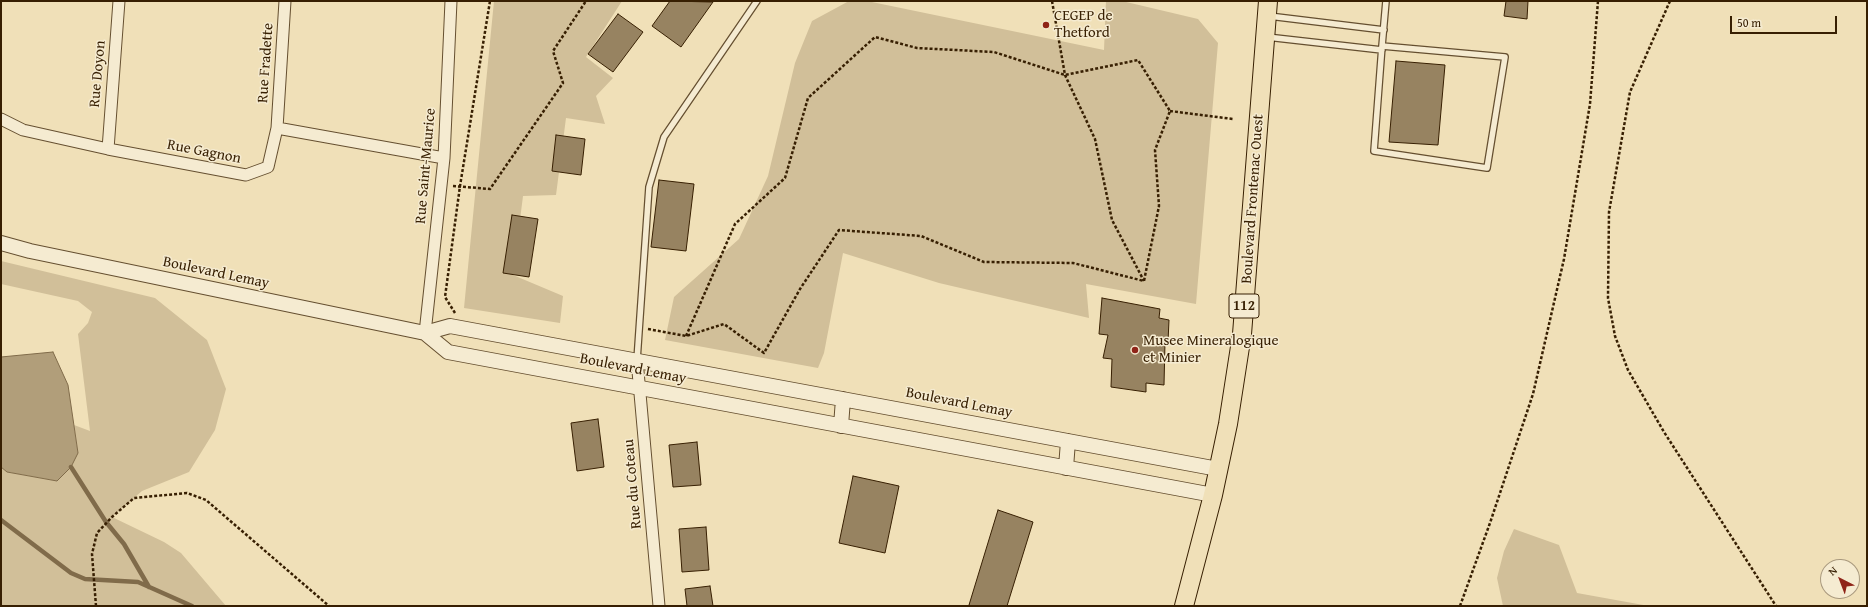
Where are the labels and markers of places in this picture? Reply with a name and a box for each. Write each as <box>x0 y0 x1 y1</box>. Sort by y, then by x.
place label: CEGEP de Thetford <box>1054 7 1113 42</box>
marker: CEGEP de Thetford <box>1041 20 1051 30</box>
place label: Musee Mineralogique et Minier <box>1143 332 1278 367</box>
marker: Musee Mineralogique et Minier <box>1130 345 1140 355</box>

